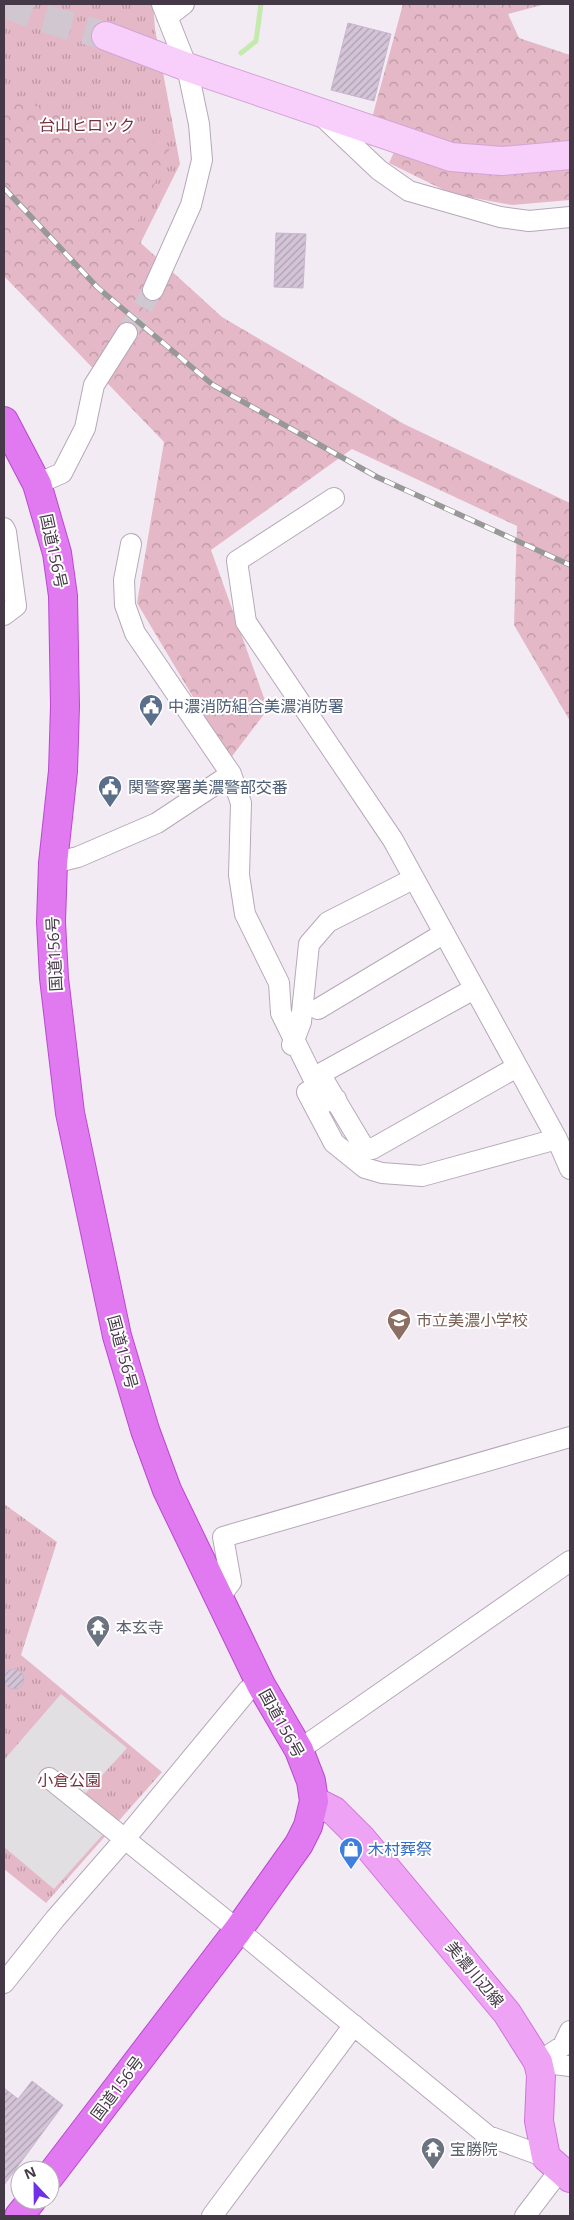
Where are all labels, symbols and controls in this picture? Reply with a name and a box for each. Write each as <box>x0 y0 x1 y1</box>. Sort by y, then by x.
park label: 台山ヒロック <box>39 114 135 136</box>
street label: 国道156号 <box>35 512 73 590</box>
public building icon: 中濃消防組合美濃消防署 <box>138 693 164 727</box>
place label: 中濃消防組合美濃消防署 <box>168 695 344 717</box>
public building icon: 関警察署美濃警部交番 <box>97 774 123 808</box>
place label: 関警察署美濃警部交番 <box>128 776 288 798</box>
street label: 国道156号 <box>41 916 67 992</box>
school or university icon: 市立美濃小学校 <box>386 1307 412 1341</box>
place label: 市立美濃小学校 <box>416 1309 528 1331</box>
street label: 国道156号 <box>103 1313 143 1391</box>
temple icon: 本玄寺 <box>85 1614 111 1648</box>
place label: 本玄寺 <box>116 1616 164 1638</box>
street label: 国道156号 <box>254 1685 310 1761</box>
park label: 小倉公園 <box>37 1769 101 1791</box>
shop icon: 木村葬祭 <box>338 1836 364 1870</box>
place label: 木村葬祭 <box>368 1838 432 1860</box>
street label: 美濃川辺線 <box>441 1936 509 2012</box>
street label: 国道156号 <box>86 2051 148 2125</box>
temple icon: 宝勝院 <box>420 2136 446 2170</box>
place label: 宝勝院 <box>450 2138 498 2160</box>
north arrow <box>10 2160 60 2210</box>
text: N <box>21 2162 39 2183</box>

